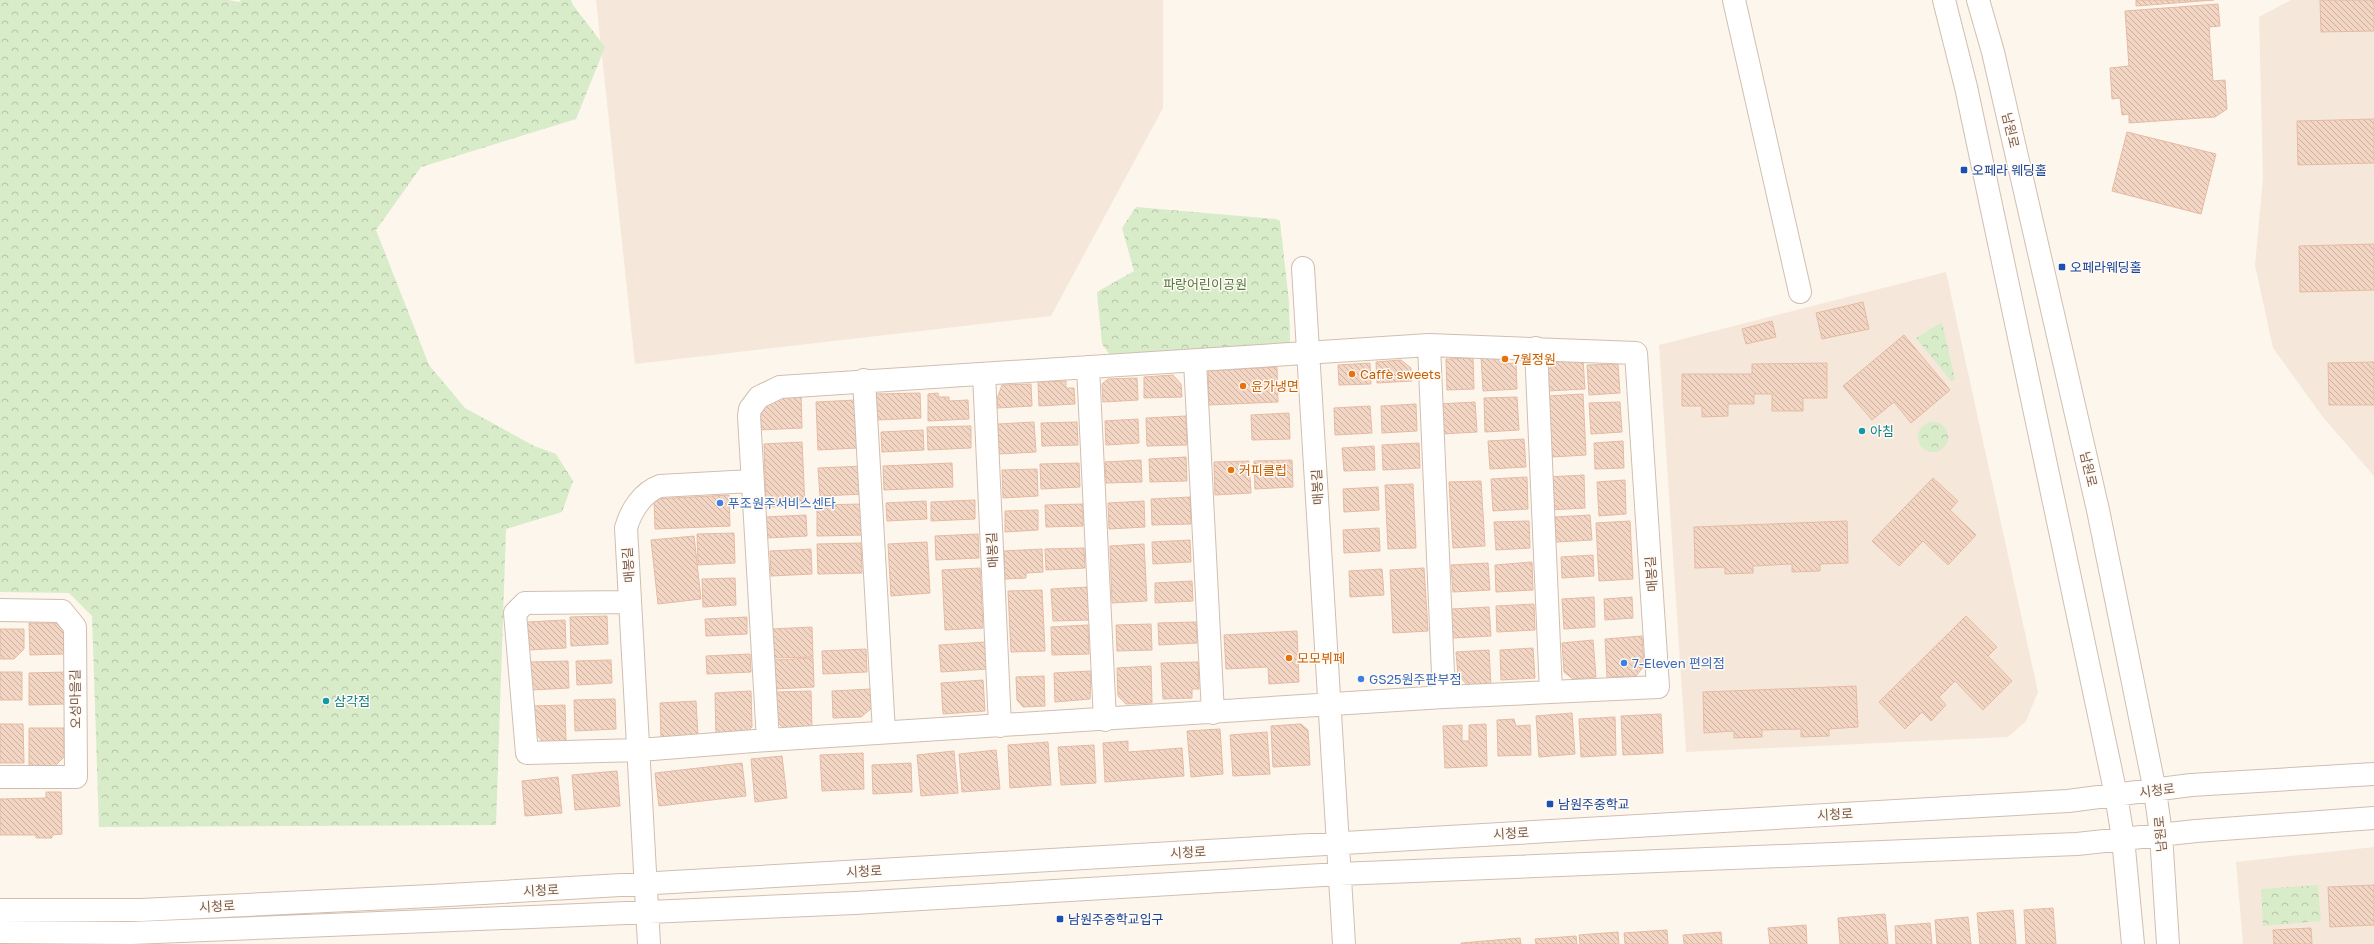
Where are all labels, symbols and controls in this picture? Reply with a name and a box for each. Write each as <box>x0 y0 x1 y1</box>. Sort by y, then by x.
street label: 남원로 <box>1999 111 2023 149</box>
place label: 오페라 웨딩홀 <box>1972 162 2047 178</box>
marker: 오페라 웨딩홀 <box>1959 165 1969 175</box>
place label: 오페라웨딩홀 <box>2070 259 2142 275</box>
marker: 오페라웨딩홀 <box>2057 262 2067 272</box>
park label: 파랑어린이공원 <box>1163 276 1247 292</box>
place label: 7월정원 <box>1513 351 1556 367</box>
marker: 7월정원 <box>1500 354 1510 364</box>
place label: Caffè sweets <box>1360 366 1441 382</box>
marker: Caffè sweets <box>1347 369 1357 379</box>
place label: 윤가냉면 <box>1251 378 1299 394</box>
marker: 윤가냉면 <box>1238 381 1248 391</box>
place label: 아침 <box>1870 423 1894 439</box>
marker: 아침 <box>1857 426 1867 436</box>
street label: 남원로 <box>2077 450 2101 488</box>
place label: 커피클럽 <box>1239 462 1287 478</box>
marker: 커피클럽 <box>1226 465 1236 475</box>
street label: 매봉길 <box>1308 469 1326 505</box>
place label: 푸조원주서비스센타 <box>728 495 836 511</box>
marker: 푸조원주서비스센타 <box>715 498 725 508</box>
street label: 매봉길 <box>983 532 1001 568</box>
street label: 매봉길 <box>619 547 637 583</box>
street label: 매봉길 <box>1642 556 1660 592</box>
place label: 모모뷔페 <box>1297 650 1345 666</box>
marker: 모모뷔페 <box>1284 653 1294 663</box>
place label: 7-Eleven 편의점 <box>1632 655 1725 671</box>
marker: 7-Eleven 편의점 <box>1619 658 1629 668</box>
street label: 오성마을길 <box>66 669 84 729</box>
place label: GS25원주판부점 <box>1369 671 1461 687</box>
marker: GS25원주판부점 <box>1356 674 1366 684</box>
place label: 삼각점 <box>334 693 370 709</box>
marker: 삼각점 <box>321 696 331 706</box>
street label: 시청로 <box>2138 780 2176 800</box>
place label: 남원주중학교 <box>1558 796 1630 812</box>
marker: 남원주중학교 <box>1545 799 1555 809</box>
street label: 시청로 <box>1817 805 1853 823</box>
street label: 남원로 <box>2150 815 2170 853</box>
street label: 시청로 <box>1493 824 1529 842</box>
street label: 시청로 <box>1170 843 1206 861</box>
street label: 시청로 <box>846 862 882 880</box>
street label: 시청로 <box>523 881 559 899</box>
street label: 시청로 <box>199 897 235 915</box>
place label: 남원주중학교입구 <box>1068 911 1164 927</box>
marker: 남원주중학교입구 <box>1055 914 1065 924</box>

